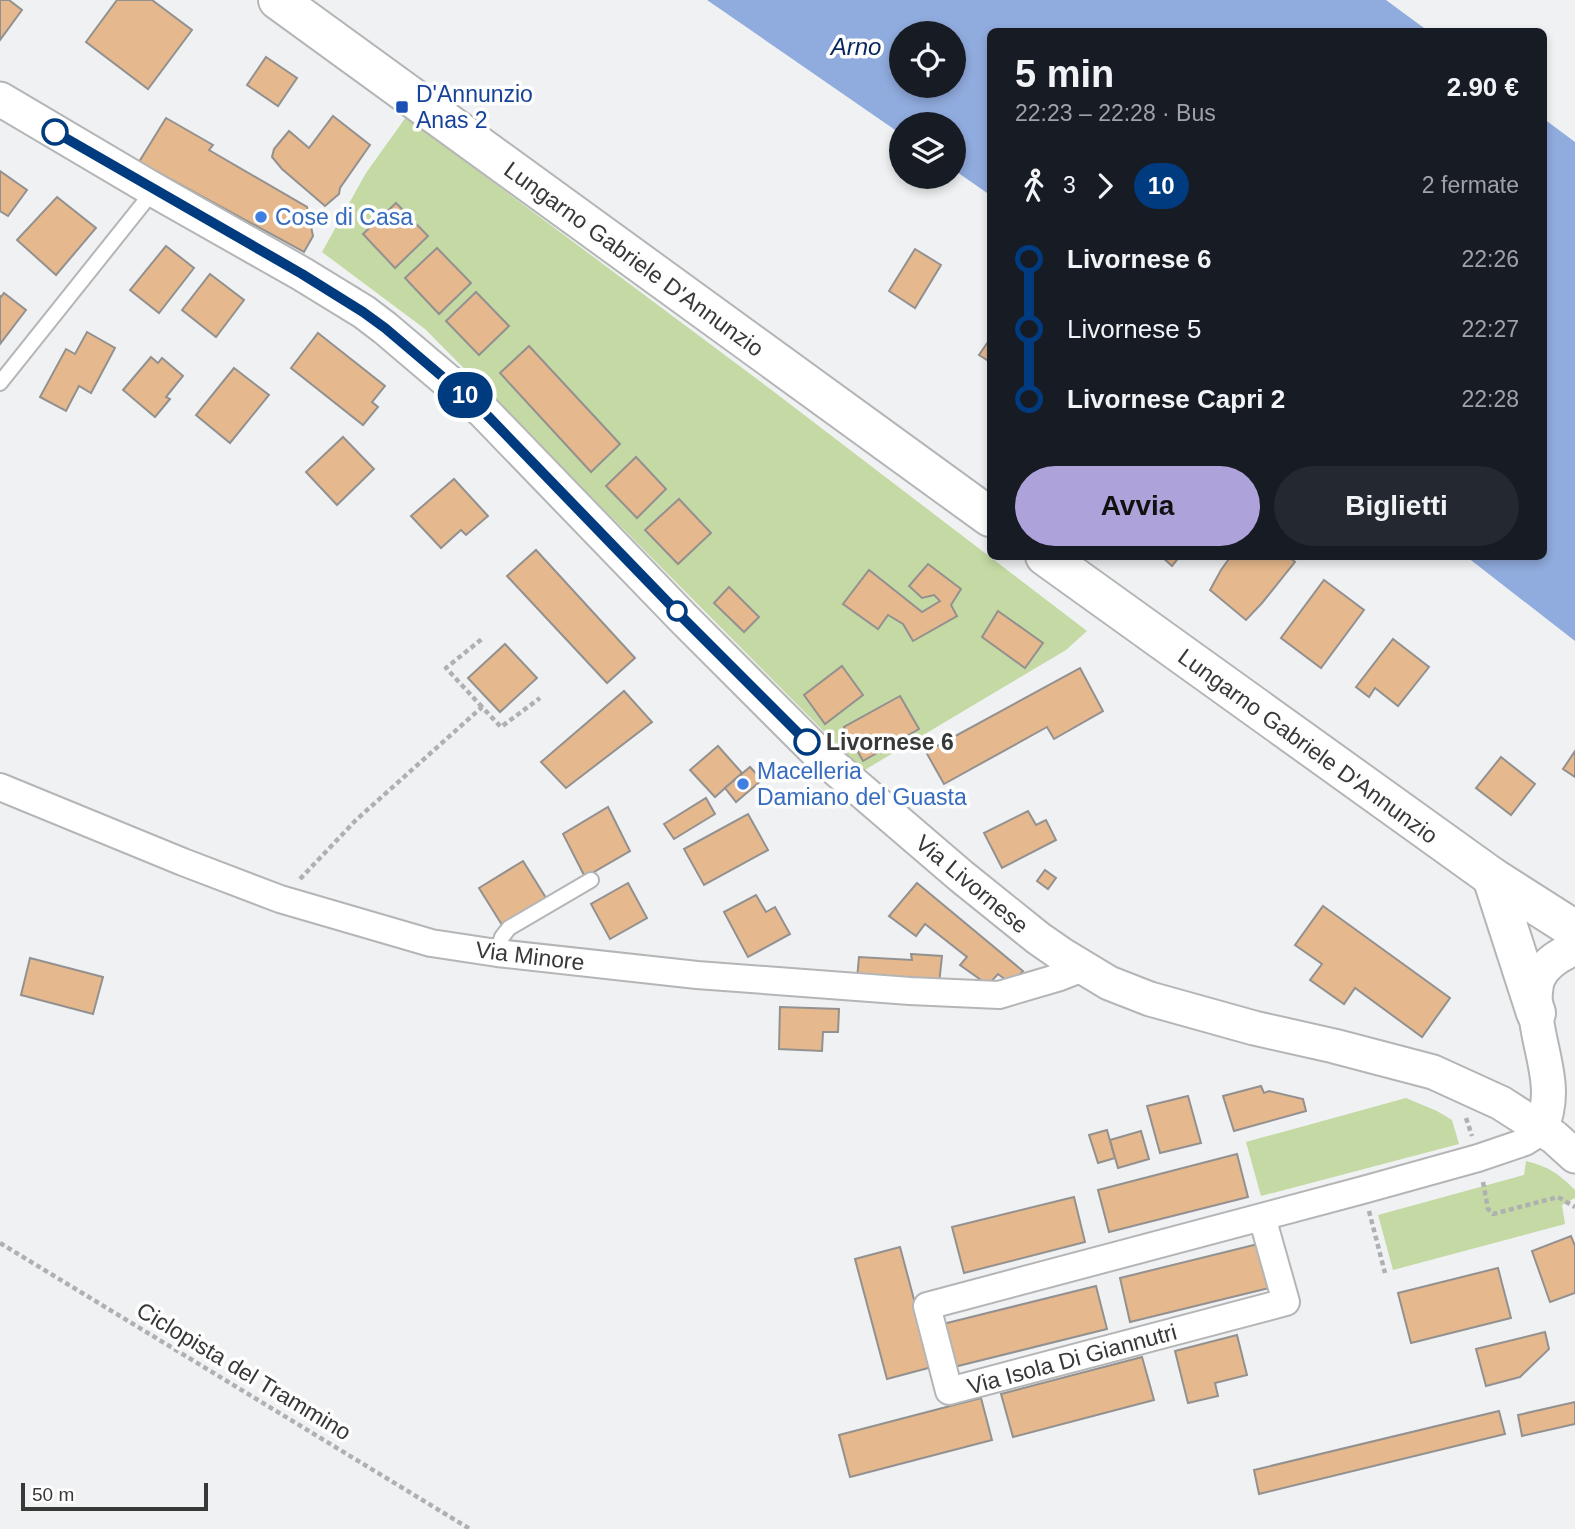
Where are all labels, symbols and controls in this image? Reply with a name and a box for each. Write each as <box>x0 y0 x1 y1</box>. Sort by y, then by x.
map controls <box>889 21 966 189</box>
button: locate <box>889 21 966 98</box>
water label: Arno <box>829 33 881 60</box>
text: 5 min <box>1015 53 1114 95</box>
text: 2.90 € <box>1447 72 1519 102</box>
place label: D'Annunzio Anas 2 <box>416 81 533 133</box>
marker: D'Annunzio Anas 2 <box>394 99 410 115</box>
text: 22:23 – 22:28 · Bus <box>1015 100 1216 126</box>
button: layers <box>889 112 966 189</box>
unlabelled marker <box>42 119 68 145</box>
street label: Lungarno Gabriele D'Annunzio <box>499 156 769 362</box>
icon: walk <box>1015 167 1053 205</box>
icon: forward <box>1086 167 1124 205</box>
text: 3 <box>1063 172 1076 198</box>
text: 10 <box>1148 172 1175 199</box>
text: 2 fermate <box>1422 172 1519 198</box>
place label: Cose di Casa <box>275 204 413 230</box>
marker: Cose di Casa <box>253 209 269 225</box>
text: Livornese 6 <box>1067 244 1212 274</box>
text: 22:26 <box>1461 246 1519 272</box>
text: Livornese 5 <box>1067 314 1201 344</box>
text: 22:27 <box>1461 316 1519 342</box>
line badge: 10 <box>434 372 496 418</box>
text: 10 <box>452 381 478 408</box>
text: Livornese Capri 2 <box>1067 384 1285 414</box>
text: 22:28 <box>1461 386 1519 412</box>
button: Avvia <box>1015 466 1260 546</box>
button: Biglietti <box>1274 466 1519 546</box>
unlabelled marker <box>667 601 687 621</box>
street label: Lungarno Gabriele D'Annunzio <box>1173 643 1443 849</box>
marker: Livornese 6 <box>794 729 820 755</box>
place label: Livornese 6 <box>826 729 954 755</box>
place label: Macelleria Damiano del Guasta <box>757 758 967 810</box>
marker: Macelleria Damiano del Guasta <box>735 776 751 792</box>
street label: Via Livornese <box>910 829 1034 939</box>
street label: Via Minore <box>474 936 586 976</box>
street label: Ciclopista del Trammino <box>132 1297 356 1445</box>
street label: Via Isola Di Giannutri <box>964 1319 1180 1399</box>
scale bar <box>21 1480 208 1512</box>
text: 50 m <box>32 1484 74 1505</box>

